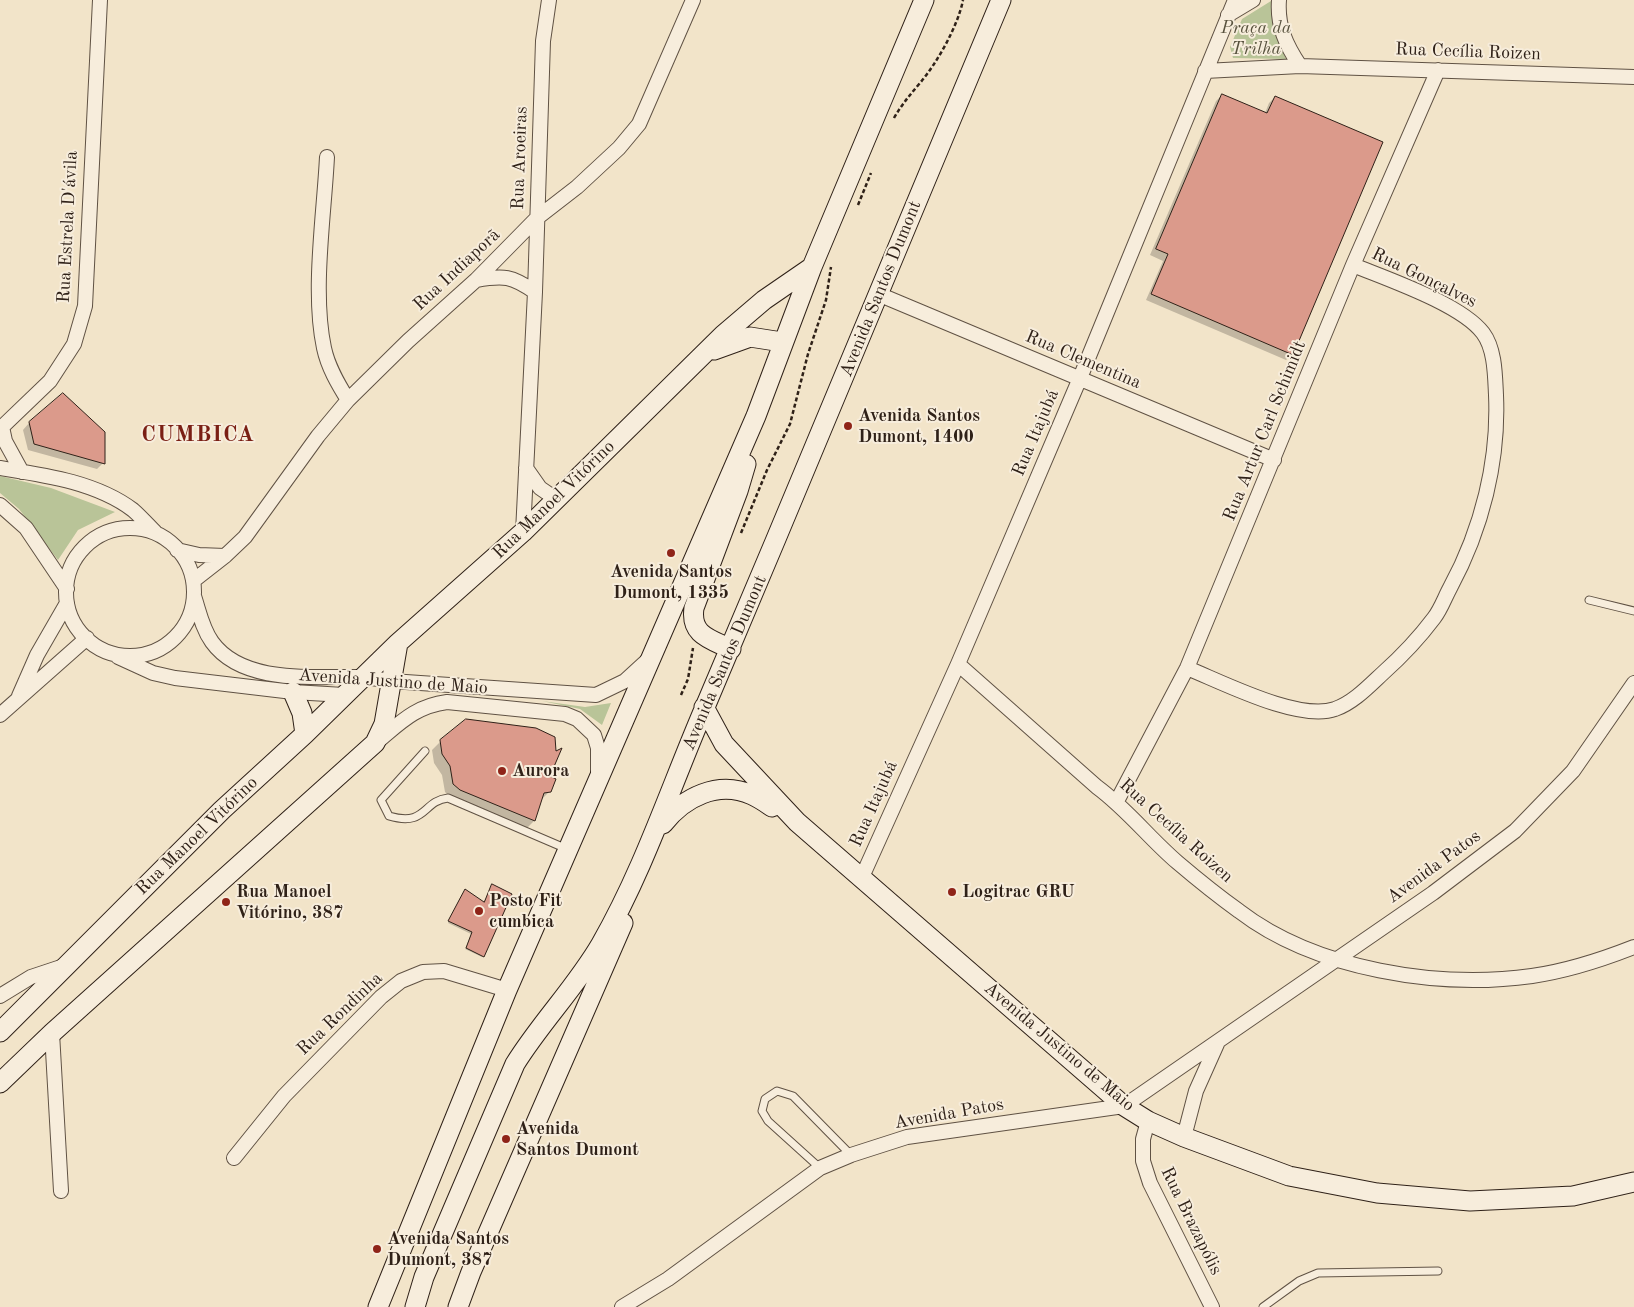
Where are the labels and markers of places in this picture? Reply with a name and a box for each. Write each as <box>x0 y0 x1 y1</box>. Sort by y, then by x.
place label: Avenida Santos Dumont, 1400 <box>858 405 980 448</box>
marker: Avenida Santos Dumont, 1400 <box>842 420 854 432</box>
marker: Avenida Santos Dumont, 1335 <box>665 547 677 559</box>
place label: Avenida Santos Dumont, 1335 <box>610 561 732 604</box>
place label: Aurora <box>512 760 569 782</box>
marker: Aurora <box>496 765 508 777</box>
place label: Rua Manoel Vitórino, 387 <box>236 881 343 924</box>
place label: Logitrac GRU <box>962 881 1075 903</box>
marker: Logitrac GRU <box>946 886 958 898</box>
place label: Posto Fit cumbica <box>489 890 562 932</box>
marker: Rua Manoel Vitórino, 387 <box>220 896 232 908</box>
marker: Posto Fit cumbica <box>473 905 485 917</box>
place label: Avenida Santos Dumont <box>516 1118 639 1160</box>
marker: Avenida Santos Dumont <box>500 1133 512 1145</box>
place label: Avenida Santos Dumont, 387 <box>387 1228 509 1270</box>
marker: Avenida Santos Dumont, 387 <box>371 1243 383 1255</box>

